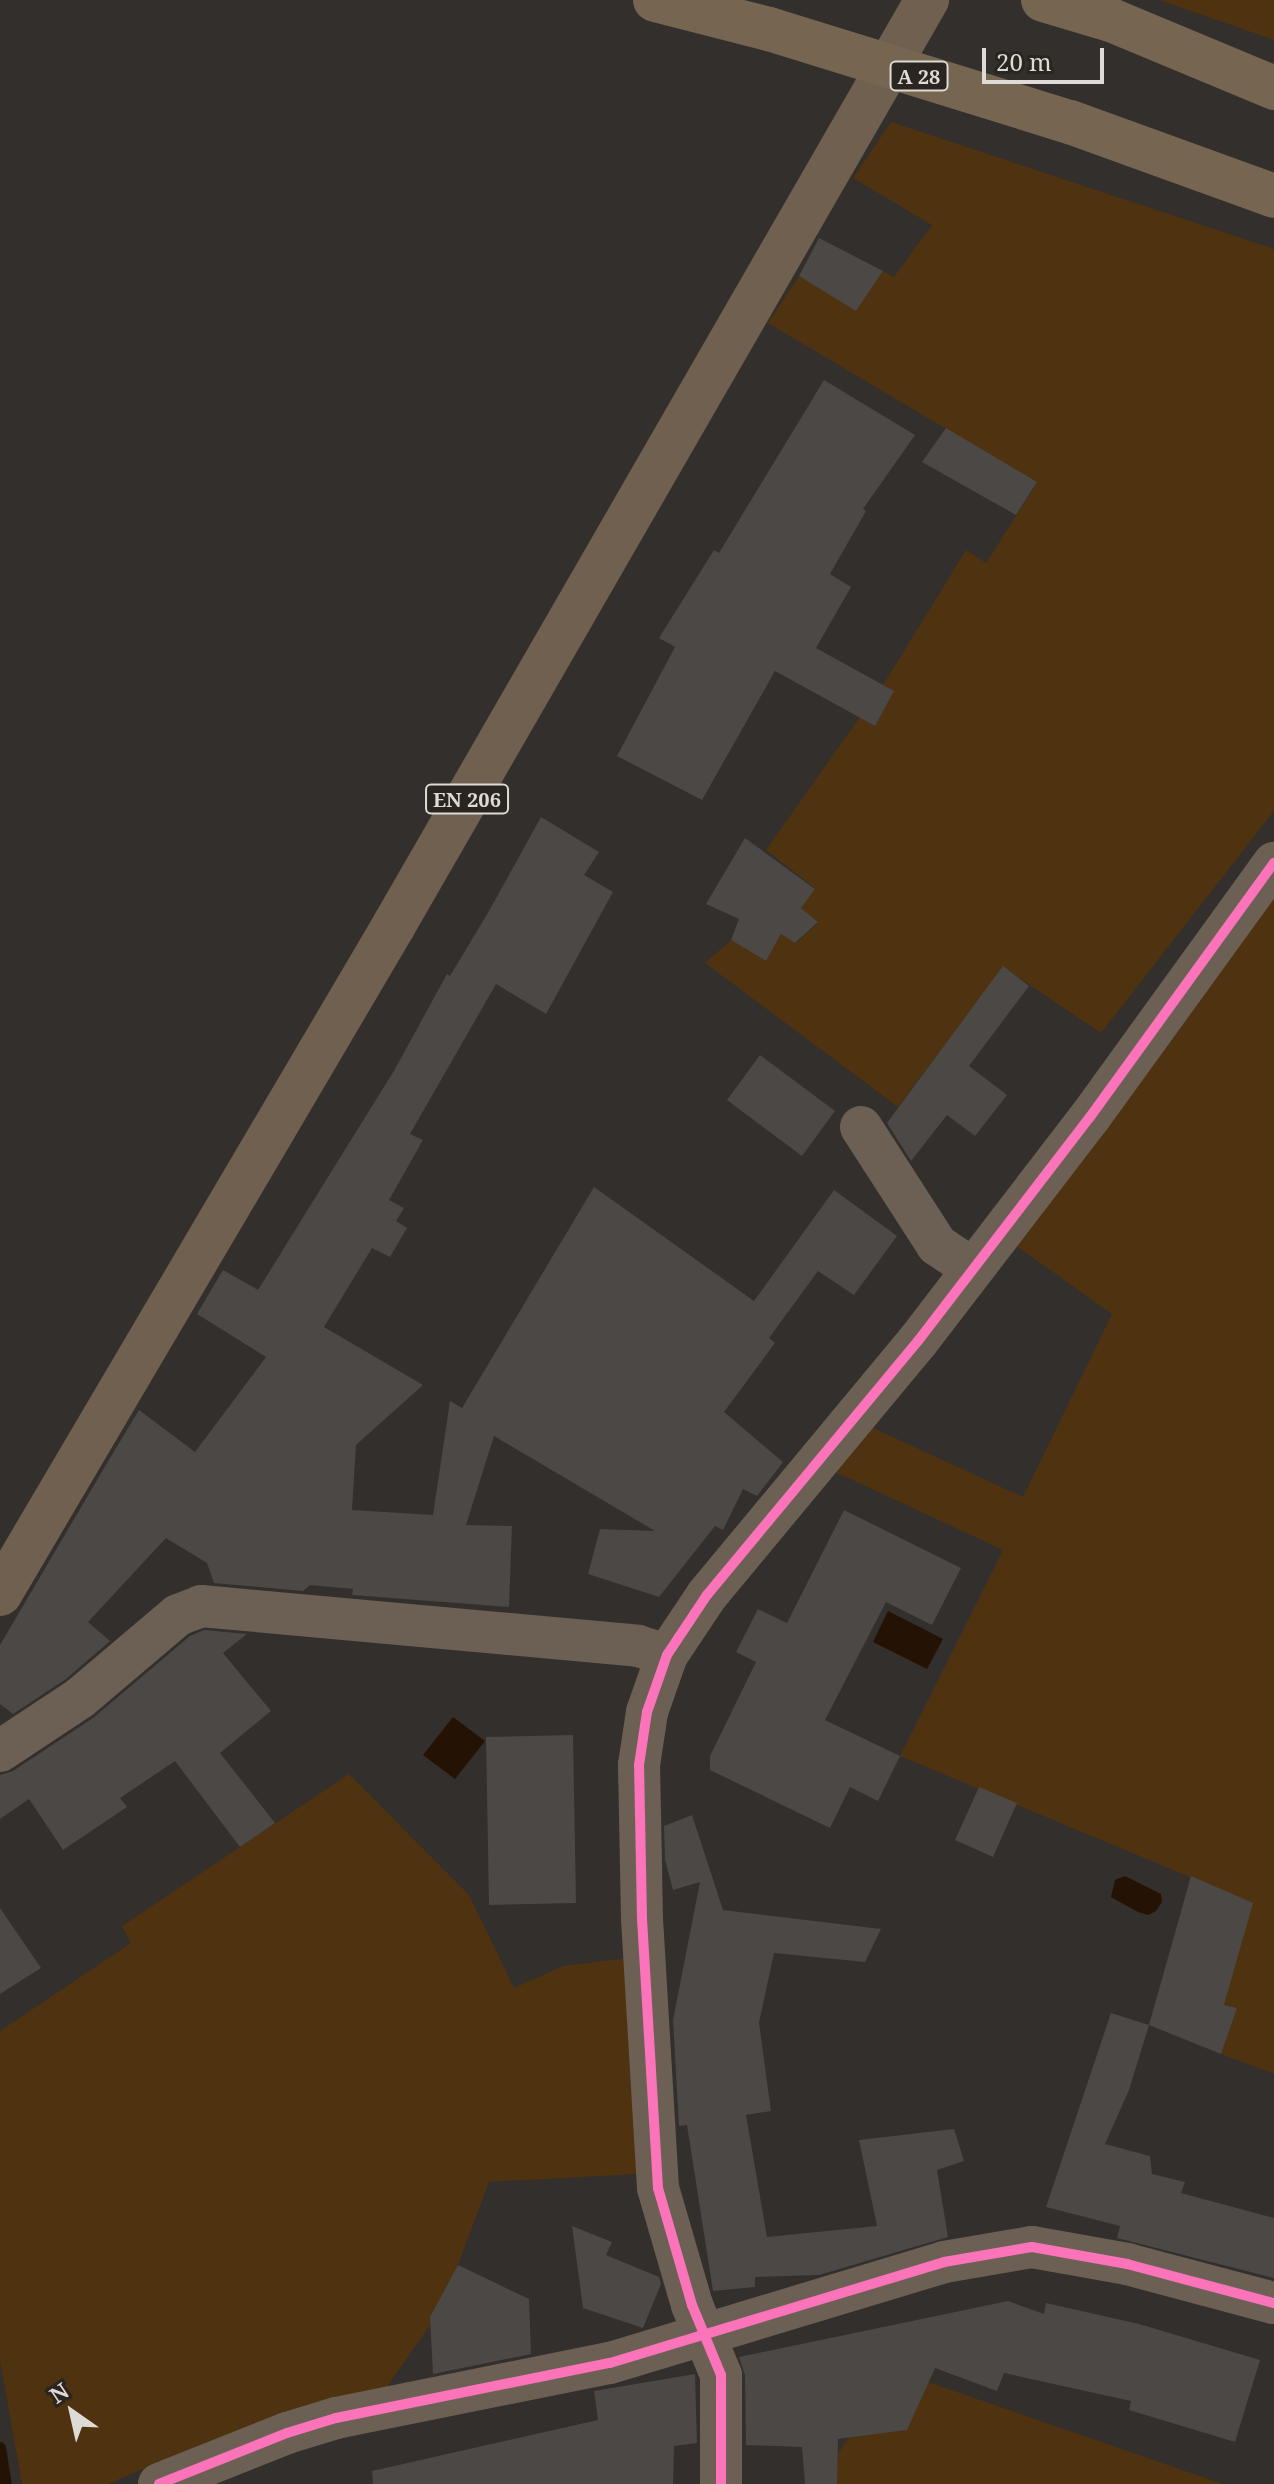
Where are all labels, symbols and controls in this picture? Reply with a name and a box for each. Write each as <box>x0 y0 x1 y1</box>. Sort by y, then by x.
scale bar <box>986 32 1108 82</box>
text: 20 m <box>996 45 1052 78</box>
road number: A 28 <box>889 60 949 92</box>
road number: EN 206 <box>425 783 509 815</box>
north arrow <box>32 2372 112 2452</box>
text: N <box>43 2375 74 2409</box>

